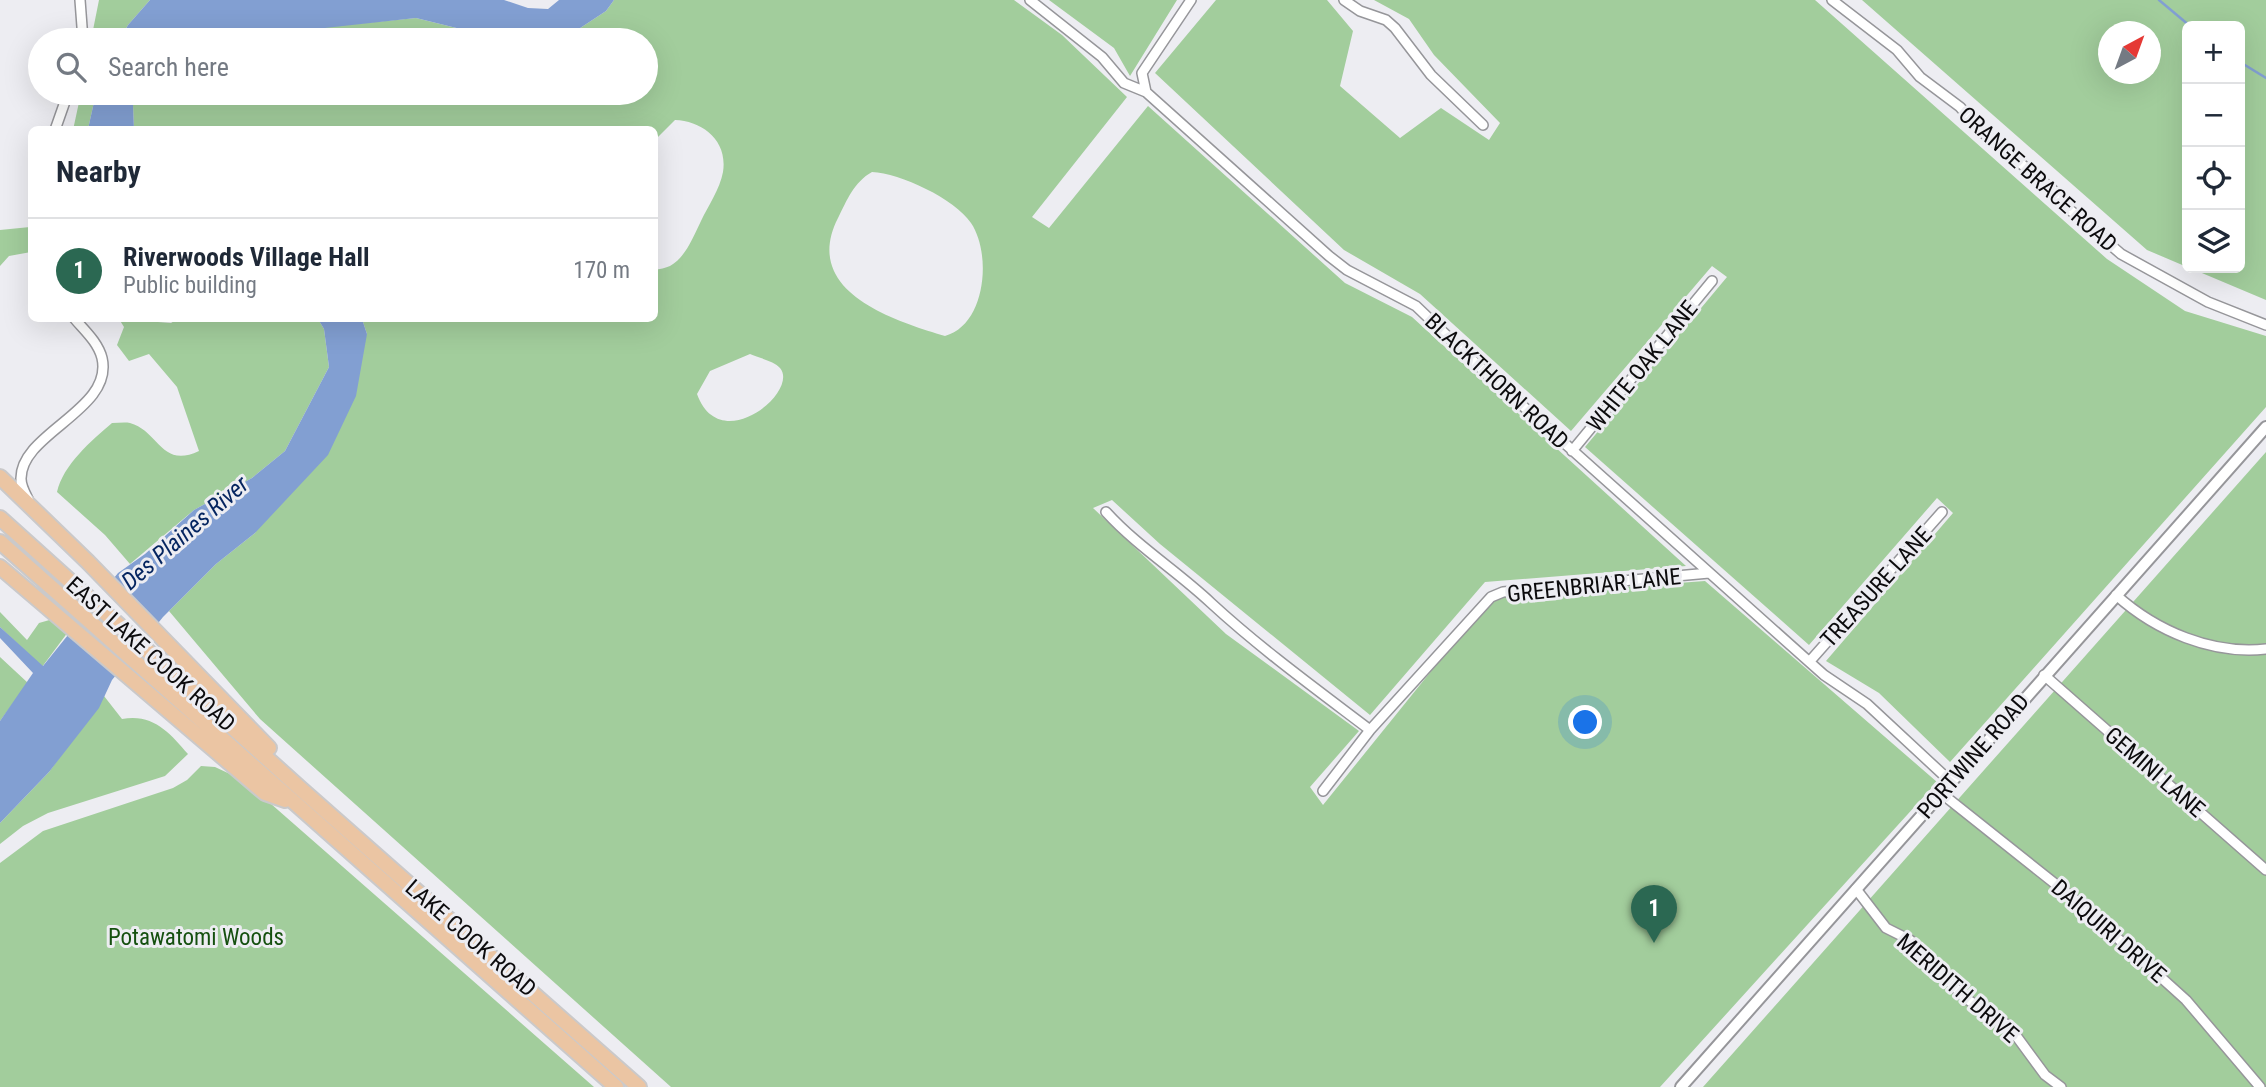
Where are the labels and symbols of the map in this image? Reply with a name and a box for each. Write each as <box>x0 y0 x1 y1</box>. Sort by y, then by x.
north arrow <box>2098 21 2161 84</box>
street label: ORANGE BRACE ROAD <box>1953 101 2122 258</box>
street label: WHITE OAK LANE <box>1581 295 1703 437</box>
street label: BLACKTHORN ROAD <box>1419 308 1574 455</box>
water label: Des Plaines River <box>116 470 255 596</box>
street label: TREASURE LANE <box>1815 522 1938 653</box>
street label: GREENBRIAR LANE <box>1506 563 1682 608</box>
street label: EAST LAKE COOK ROAD <box>61 571 241 737</box>
street label: PORTWINE ROAD <box>1912 688 2035 824</box>
your location <box>1568 705 1602 739</box>
street label: GEMINI LANE <box>2099 722 2210 823</box>
street label: LAKE COOK ROAD <box>400 874 542 1002</box>
street label: DAIQUIRI DRIVE <box>2046 874 2172 988</box>
pin: 1 <box>1631 885 1677 943</box>
park label: Potawatomi Woods <box>108 924 284 951</box>
street label: MERIDITH DRIVE <box>1891 928 2024 1049</box>

